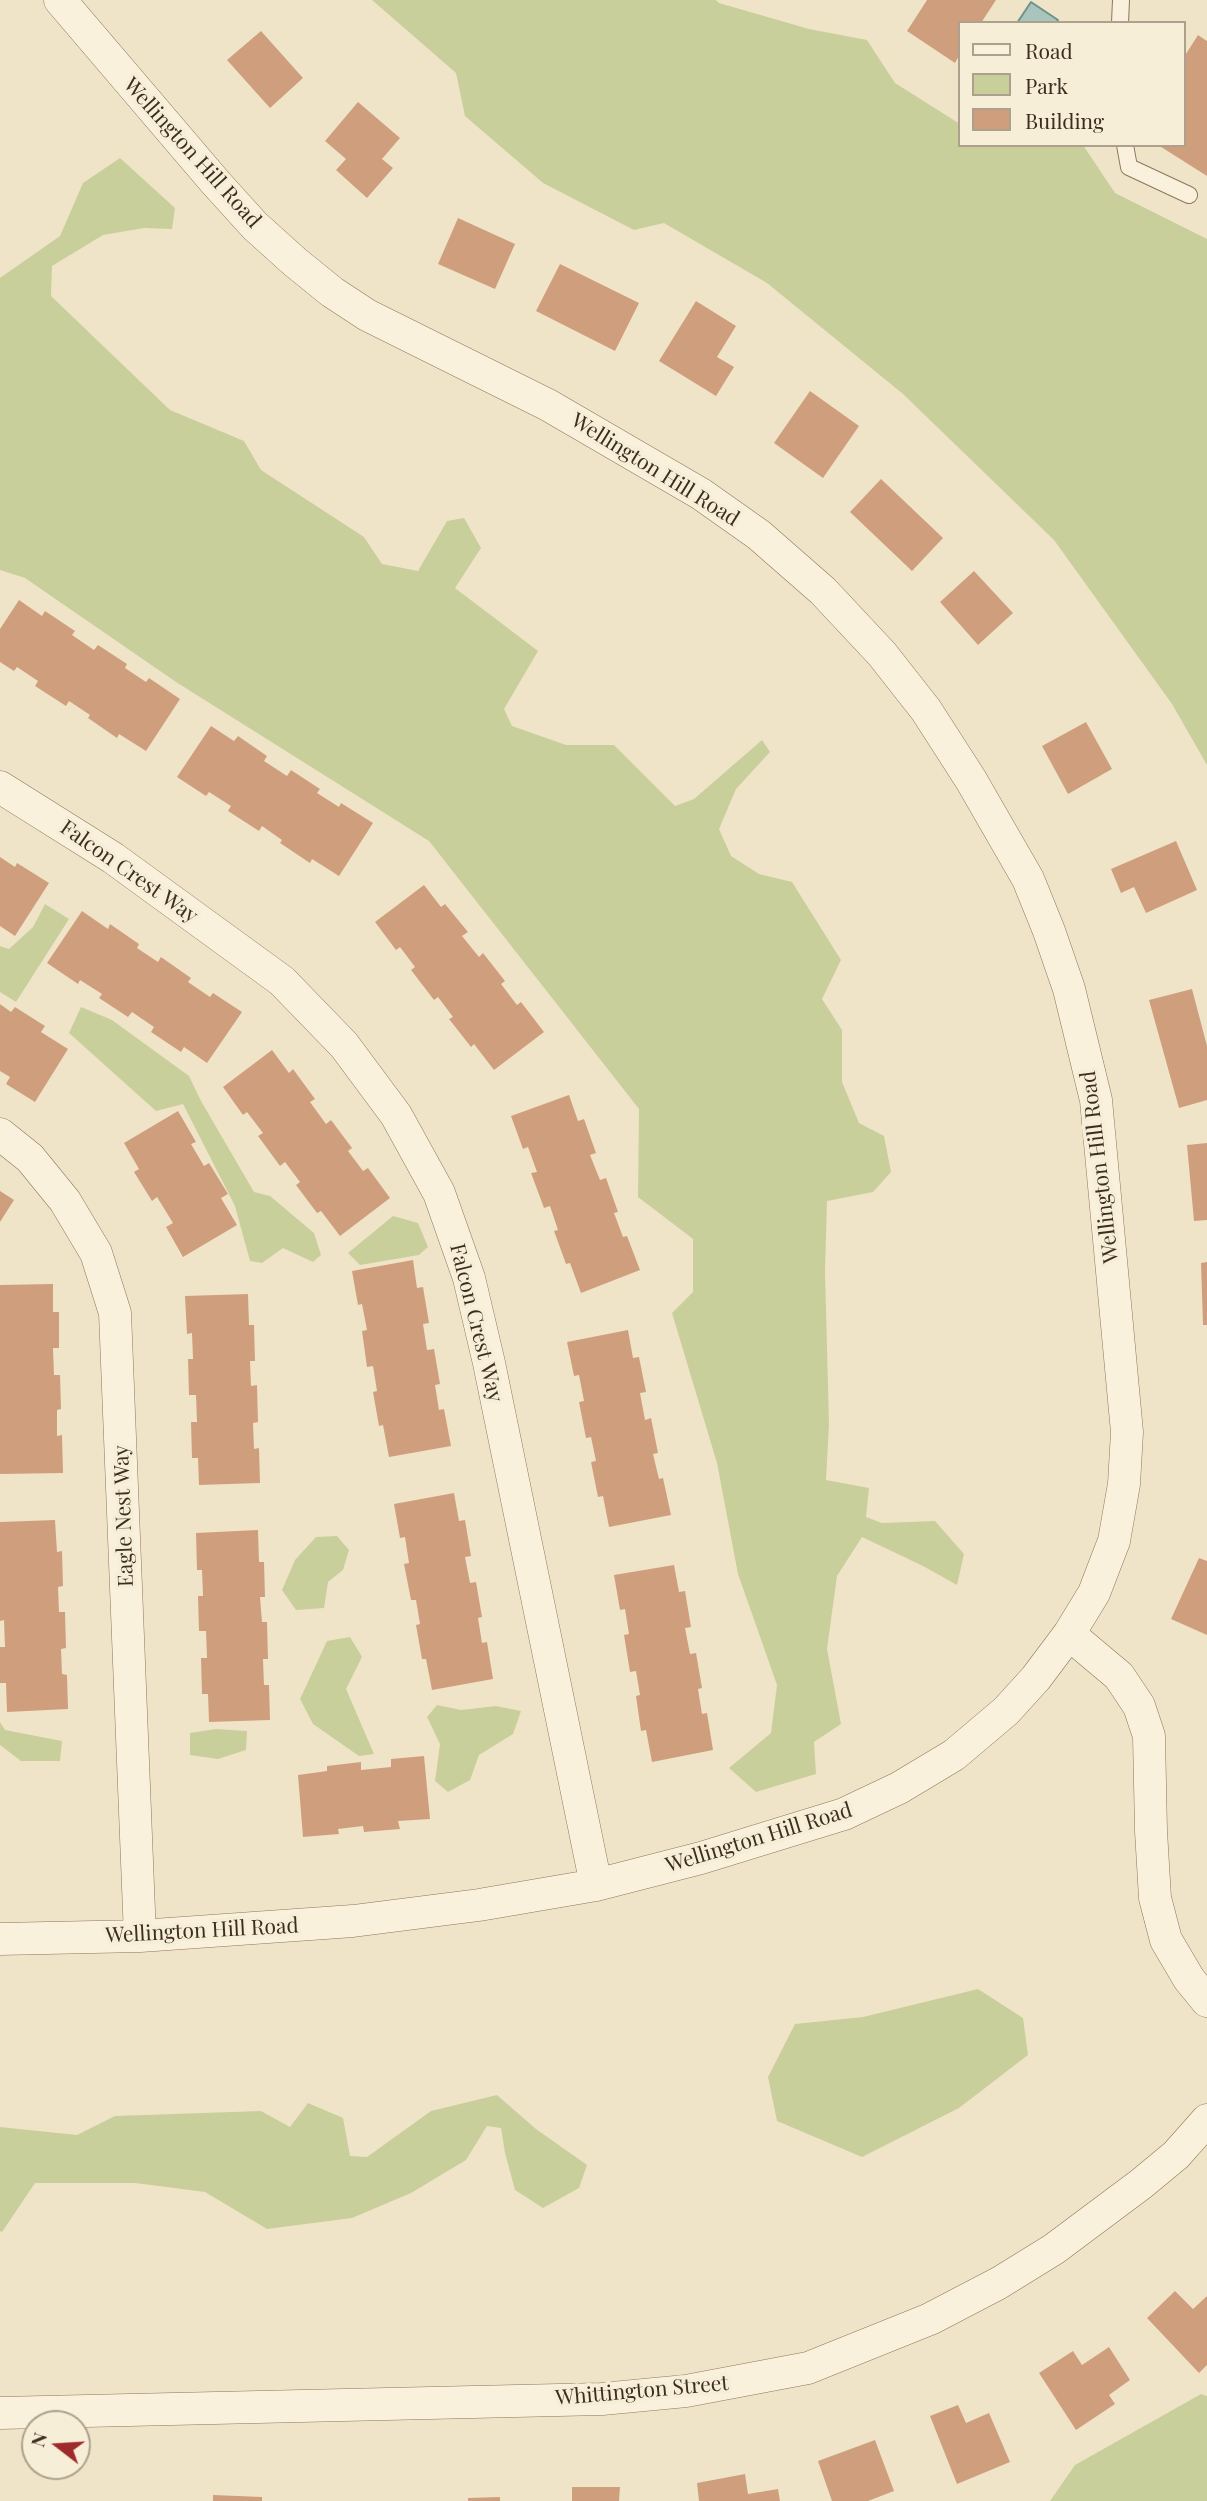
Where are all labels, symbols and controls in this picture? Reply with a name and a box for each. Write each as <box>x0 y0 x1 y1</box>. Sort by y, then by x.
legend <box>958 21 1186 147</box>
text: Road <box>1025 36 1073 64</box>
text: Park <box>1025 71 1068 99</box>
street label: Wellington Hill Road <box>118 73 266 233</box>
text: Building <box>1025 106 1104 134</box>
street label: Wellington Hill Road <box>566 408 744 532</box>
street label: Falcon Crest Way <box>55 815 203 929</box>
street label: Wellington Hill Road <box>1076 1069 1124 1265</box>
street label: Falcon Crest Way <box>444 1241 508 1405</box>
street label: Eagle Nest Way <box>109 1445 139 1587</box>
street label: Wellington Hill Road <box>663 1798 855 1878</box>
street label: Wellington Hill Road <box>105 1913 299 1949</box>
street label: Whittington Street <box>554 2371 730 2411</box>
north arrow <box>21 2410 91 2480</box>
text: N <box>23 2429 52 2450</box>

